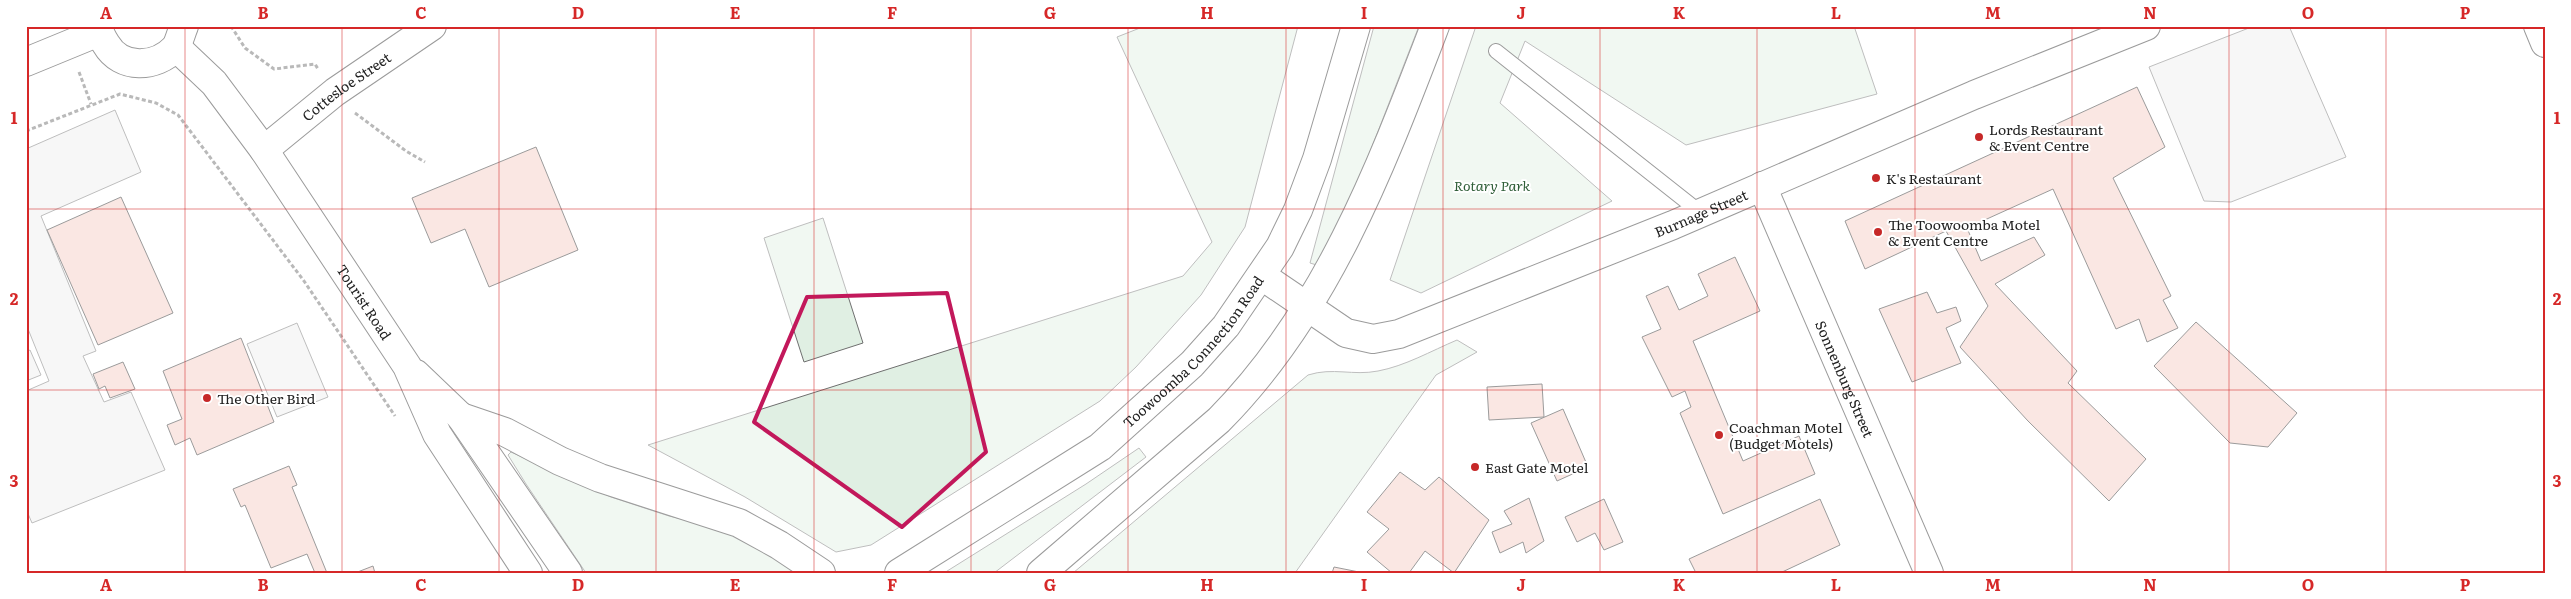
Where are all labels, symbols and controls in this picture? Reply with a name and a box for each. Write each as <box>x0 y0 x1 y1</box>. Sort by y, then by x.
text: A <box>100 0 112 24</box>
text: B <box>257 0 269 24</box>
text: C <box>415 0 427 24</box>
text: D <box>572 0 584 24</box>
text: E <box>730 0 741 24</box>
text: F <box>887 0 897 24</box>
text: G <box>1044 0 1056 24</box>
text: H <box>1200 0 1214 24</box>
text: I <box>1361 0 1367 24</box>
text: J <box>1516 0 1526 24</box>
text: K <box>1673 0 1686 24</box>
text: L <box>1831 0 1841 24</box>
text: M <box>1985 0 2001 24</box>
text: N <box>2143 0 2157 24</box>
text: O <box>2302 0 2314 24</box>
text: P <box>2460 0 2471 24</box>
street label: Cottesloe Street <box>297 47 395 125</box>
text: 1 <box>11 105 18 129</box>
text: 1 <box>2554 105 2561 129</box>
place label: Lords Restaurant & Event Centre <box>1989 119 2104 155</box>
marker: Lords Restaurant & Event Centre <box>1973 131 1985 143</box>
place label: K's Restaurant <box>1886 168 1982 188</box>
marker: K's Restaurant <box>1870 172 1882 184</box>
park label: Rotary Park <box>1454 175 1530 195</box>
street label: Burnage Street <box>1651 184 1751 241</box>
place label: The Toowoomba Motel & Event Centre <box>1888 214 2040 250</box>
marker: The Toowoomba Motel & Event Centre <box>1872 226 1884 238</box>
street label: Tourist Road <box>332 260 397 344</box>
street label: Toowoomba Connection Road <box>1118 271 1268 432</box>
text: 2 <box>10 286 19 310</box>
text: 2 <box>2553 286 2562 310</box>
street label: Sonnenburg Street <box>1811 317 1879 441</box>
place label: The Other Bird <box>217 388 316 408</box>
marker: The Other Bird <box>201 392 213 404</box>
place label: Coachman Motel (Budget Motels) <box>1729 417 1843 453</box>
marker: Coachman Motel (Budget Motels) <box>1713 429 1725 441</box>
place label: East Gate Motel <box>1485 457 1589 477</box>
marker: East Gate Motel <box>1469 461 1481 473</box>
text: 3 <box>10 468 19 492</box>
text: 3 <box>2553 468 2562 492</box>
text: A <box>100 572 112 596</box>
text: B <box>257 572 269 596</box>
text: C <box>415 572 427 596</box>
text: D <box>572 572 584 596</box>
text: E <box>730 572 741 596</box>
text: F <box>887 572 897 596</box>
text: G <box>1044 572 1056 596</box>
text: H <box>1200 572 1214 596</box>
text: I <box>1361 572 1367 596</box>
text: J <box>1516 572 1526 596</box>
text: K <box>1673 572 1686 596</box>
text: L <box>1831 572 1841 596</box>
text: M <box>1985 572 2001 596</box>
text: N <box>2143 572 2157 596</box>
text: O <box>2302 572 2314 596</box>
text: P <box>2460 572 2471 596</box>

